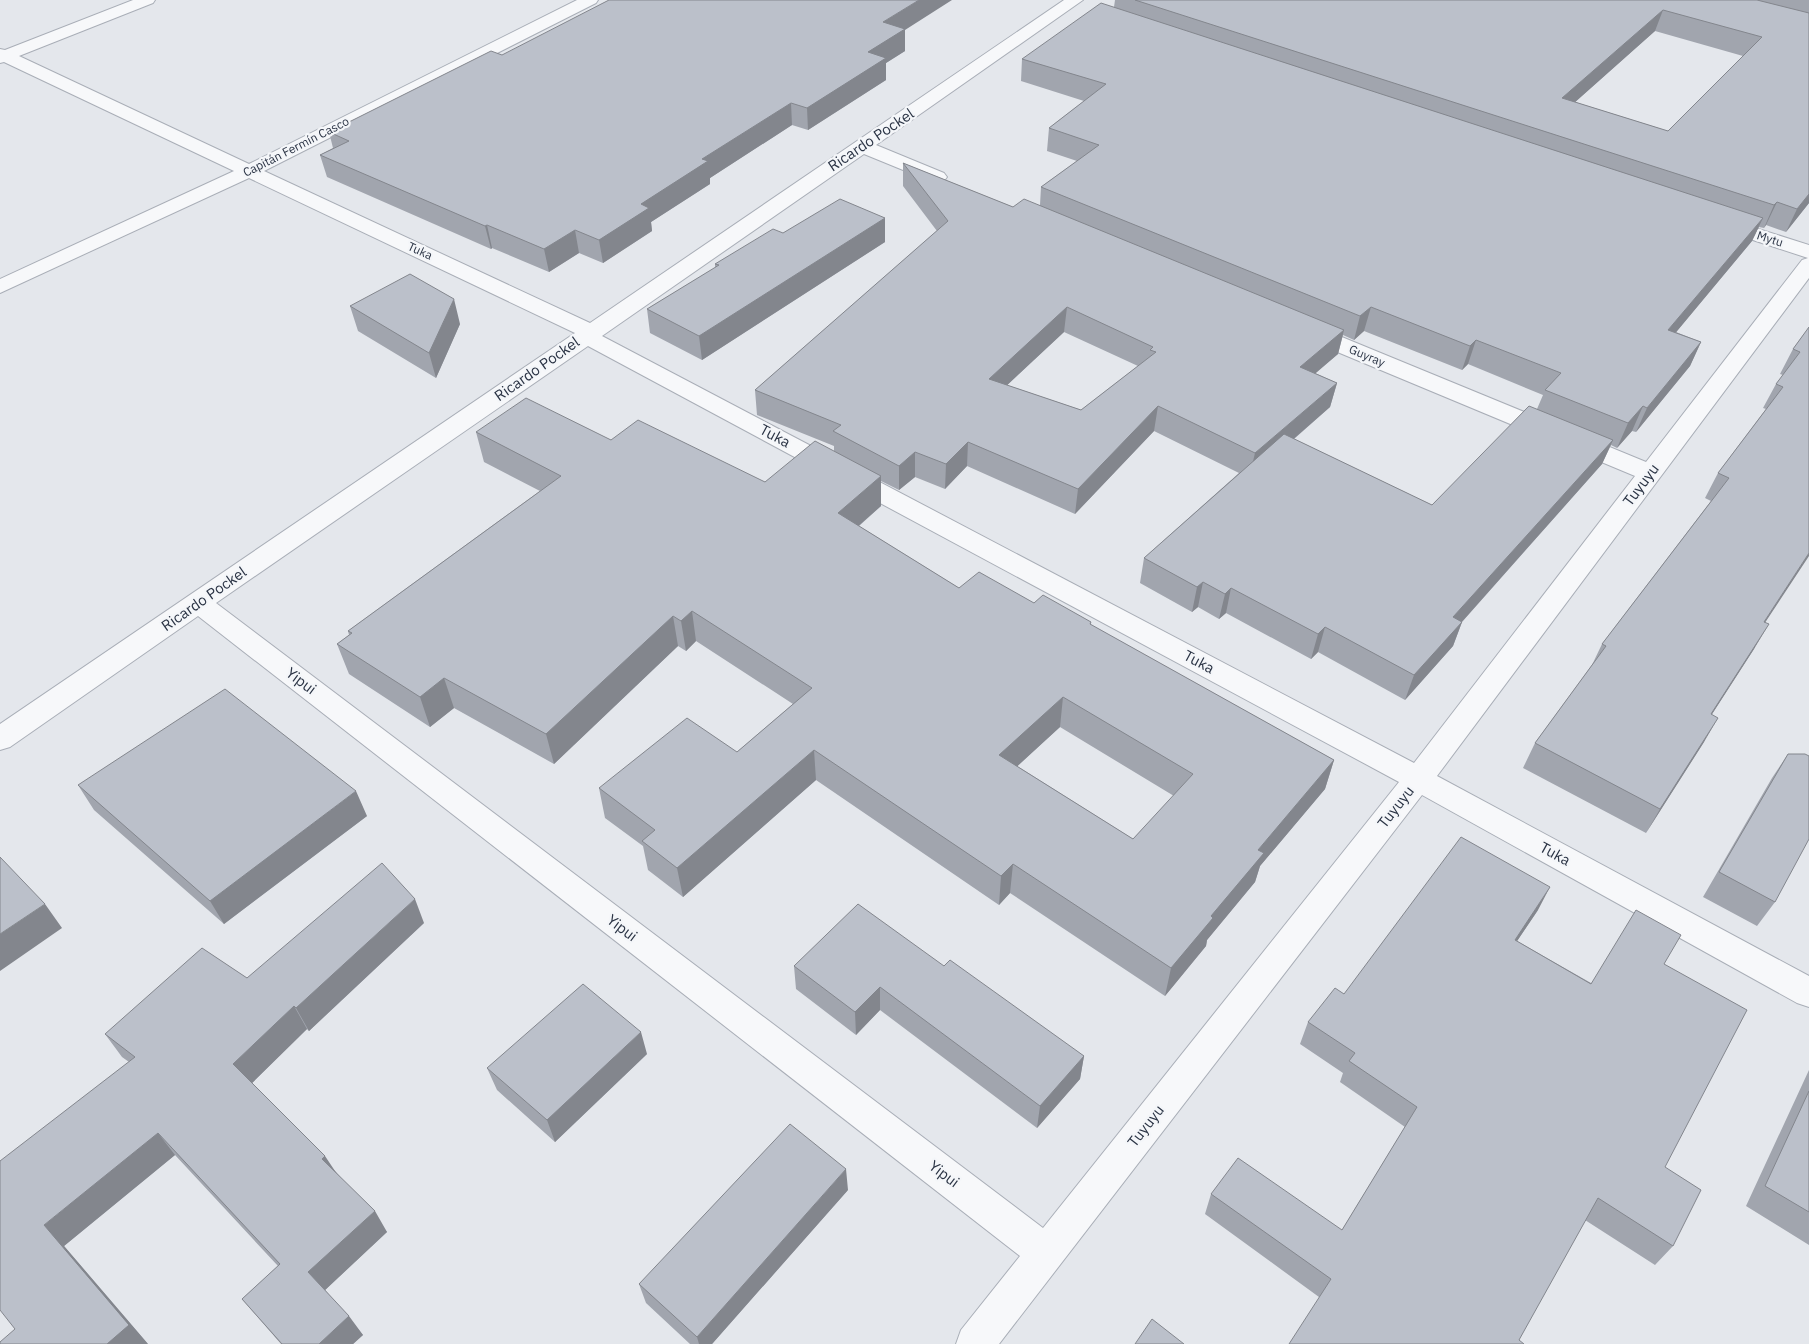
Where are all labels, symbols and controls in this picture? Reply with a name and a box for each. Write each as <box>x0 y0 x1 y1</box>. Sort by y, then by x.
street label: Ricardo Pockel <box>824 104 917 175</box>
street label: Capitán Fermín Casco <box>240 113 352 180</box>
street label: Mytu <box>1755 227 1785 250</box>
street label: Tuka <box>405 238 436 263</box>
street label: Ricardo Pockel <box>490 332 583 405</box>
street label: Guyray <box>1347 341 1388 370</box>
street label: Tuka <box>757 420 794 452</box>
street label: Tuyuyu <box>1618 460 1663 510</box>
street label: Ricardo Pockel <box>157 562 250 635</box>
street label: Tuka <box>1181 646 1218 678</box>
street label: Yipui <box>282 663 320 698</box>
street label: Tuyuyu <box>1373 782 1418 832</box>
street label: Tuka <box>1537 837 1574 870</box>
street label: Yipui <box>603 910 641 945</box>
street label: Tuyuyu <box>1123 1101 1168 1151</box>
street label: Yipui <box>925 1156 963 1191</box>

